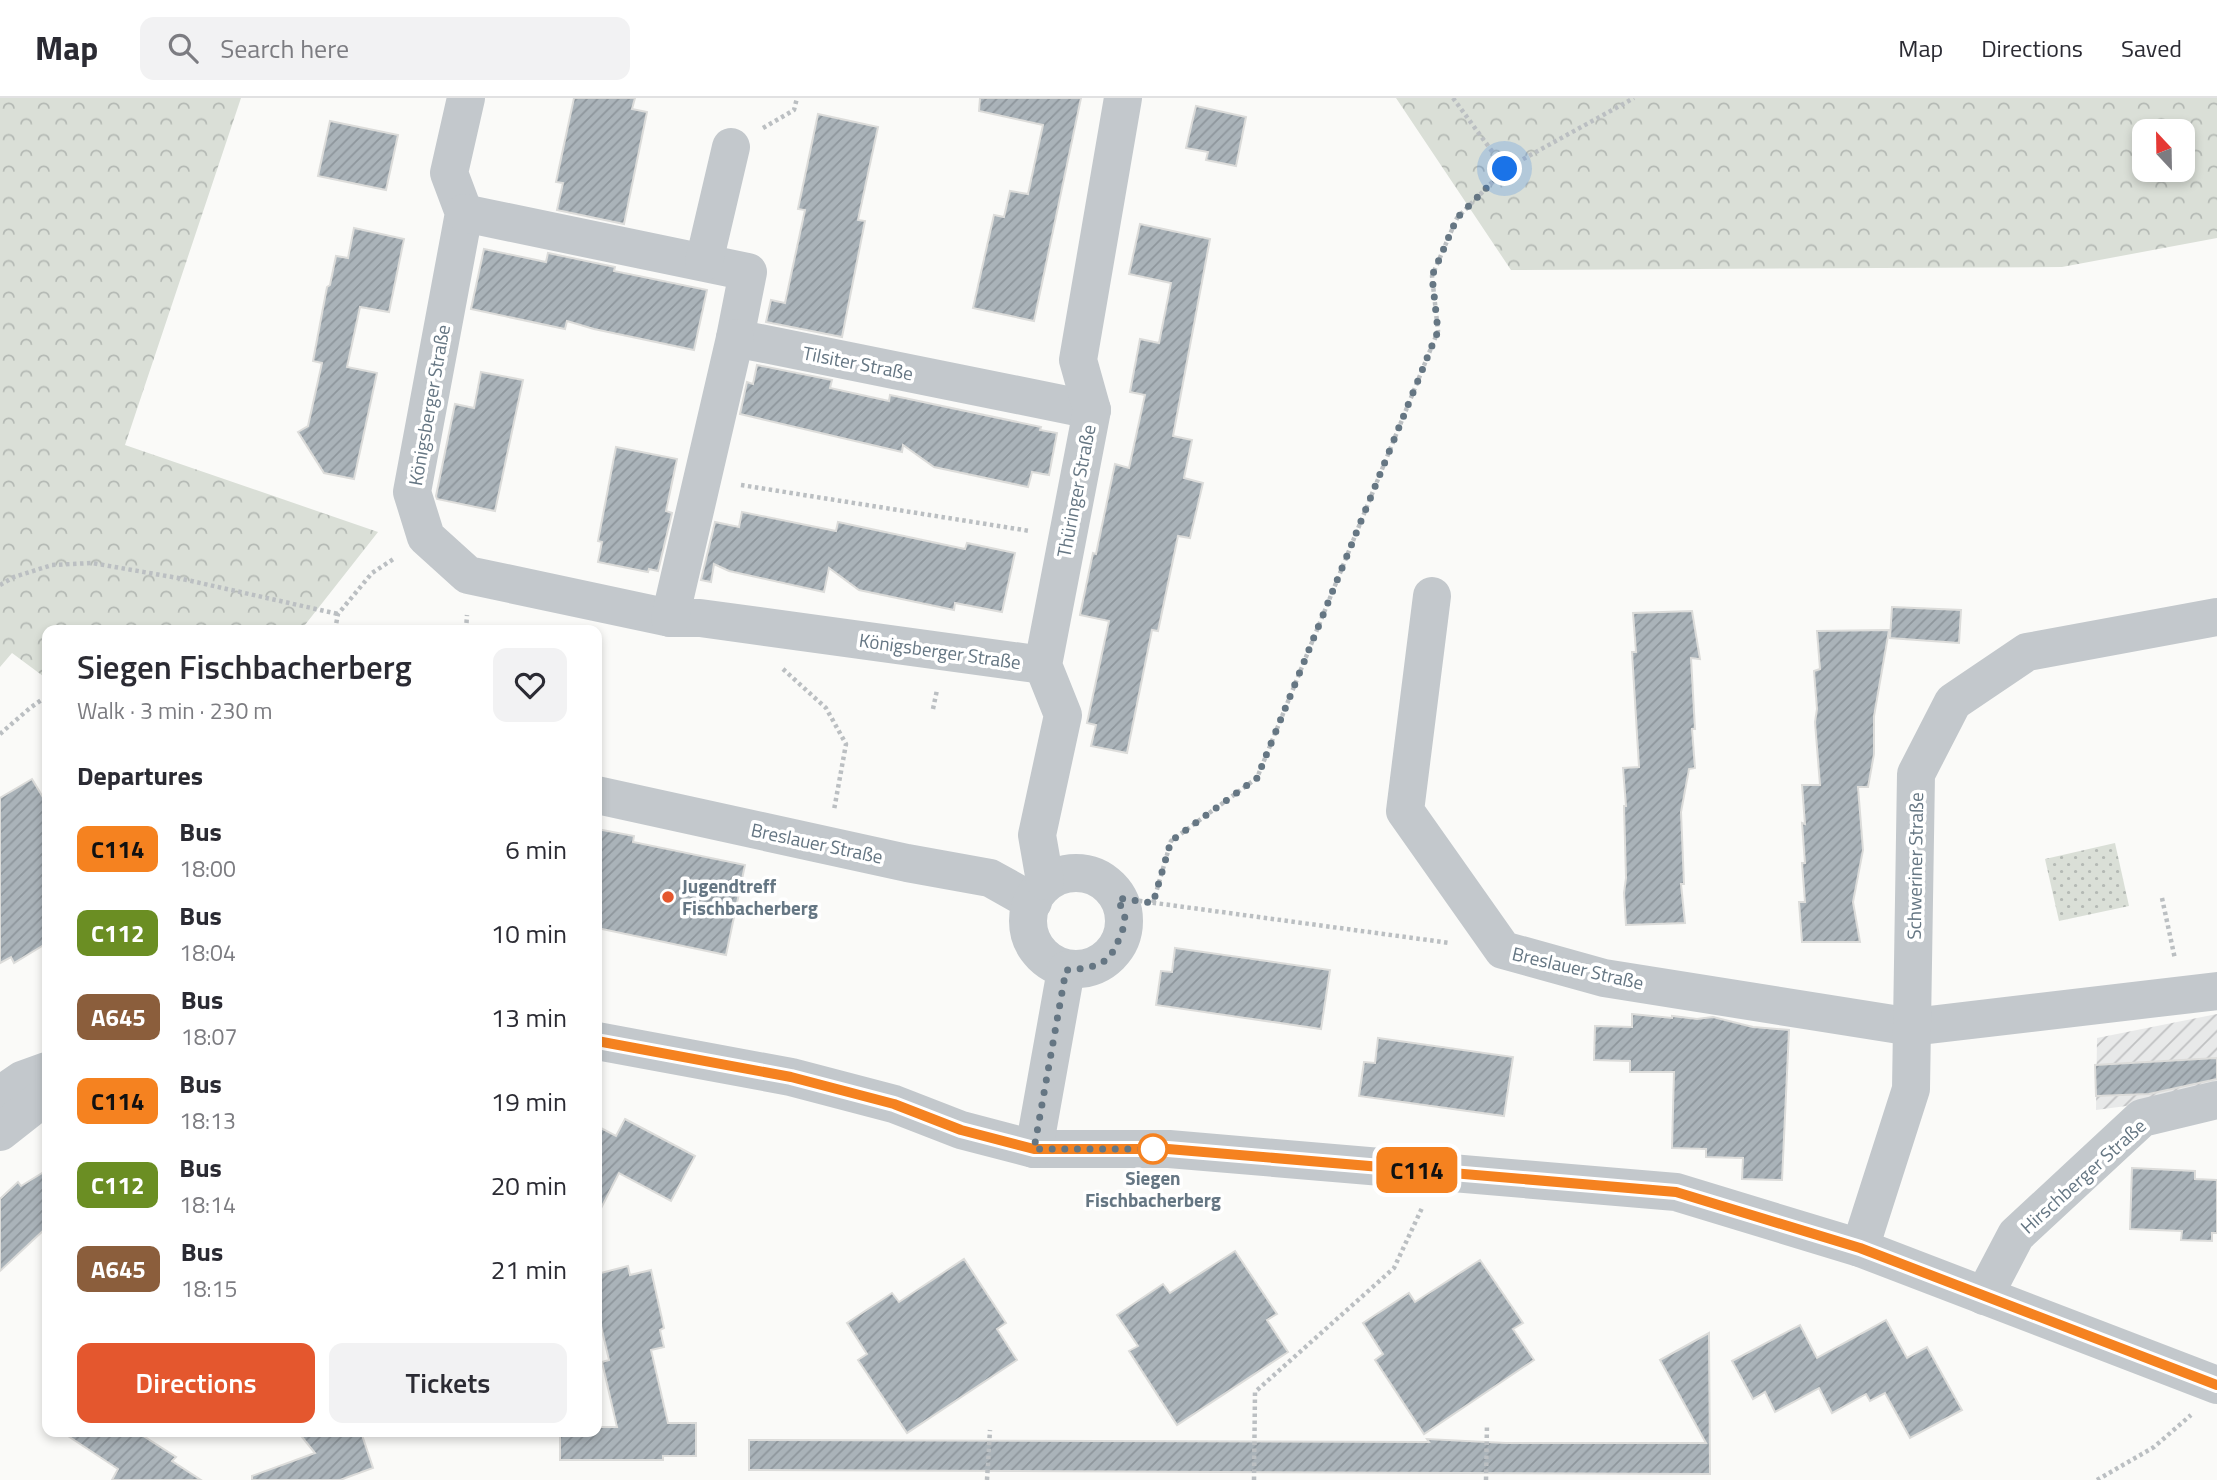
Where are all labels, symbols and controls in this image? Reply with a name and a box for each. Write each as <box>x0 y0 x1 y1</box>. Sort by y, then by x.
search box <box>140 17 630 80</box>
text: Map <box>35 23 98 73</box>
icon: search <box>164 29 202 67</box>
text: Search here <box>220 29 349 68</box>
text: Map <box>1898 30 1943 66</box>
text: Directions <box>1981 30 2083 66</box>
text: Saved <box>2121 30 2182 66</box>
north arrow <box>2132 119 2194 182</box>
map controls <box>2132 119 2195 182</box>
your location <box>1487 151 1522 186</box>
street label: Königsberger Straße <box>400 322 457 488</box>
street label: Tilsiter Straße <box>800 338 916 387</box>
street label: Thüringer Straße <box>1048 422 1103 560</box>
street label: Königsberger Straße <box>857 625 1023 676</box>
text: Siegen Fischbacherberg <box>77 642 412 692</box>
button: heart <box>493 648 567 722</box>
text: Walk · 3 min · 230 m <box>77 693 273 728</box>
text: Departures <box>77 756 203 795</box>
street label: Schweriner Straße <box>1899 792 1930 940</box>
text: Bus <box>179 812 222 851</box>
street label: Breslauer Straße <box>748 814 886 871</box>
text: 6 min <box>505 830 567 869</box>
text: C114 <box>91 831 144 867</box>
text: 18:00 <box>179 851 236 886</box>
place label: Jugendtreff Fischbacherberg <box>682 871 818 922</box>
marker: Jugendtreff Fischbacherberg <box>660 889 676 905</box>
text: Bus <box>179 896 222 935</box>
text: 10 min <box>491 914 567 953</box>
text: C112 <box>91 915 144 951</box>
text: 18:04 <box>179 935 236 970</box>
street label: Breslauer Straße <box>1509 938 1647 997</box>
text: Bus <box>181 980 223 1019</box>
text: 13 min <box>491 998 567 1037</box>
text: A645 <box>91 999 146 1035</box>
text: 18:07 <box>181 1019 237 1054</box>
text: Bus <box>179 1064 222 1103</box>
text: 19 min <box>491 1082 567 1121</box>
text: C114 <box>91 1083 144 1119</box>
text: 18:13 <box>179 1103 236 1138</box>
street label: Hirschberger Straße <box>2013 1111 2152 1240</box>
marker: Siegen Fischbacherberg <box>1138 1134 1168 1164</box>
line badge: C114 <box>1368 1147 1466 1193</box>
text: Bus <box>179 1148 222 1187</box>
text: C114 <box>1390 1152 1444 1188</box>
place label: Siegen Fischbacherberg <box>1085 1163 1221 1214</box>
text: 20 min <box>491 1166 567 1205</box>
text: C112 <box>91 1167 144 1203</box>
text: 18:14 <box>179 1187 236 1222</box>
text: Bus <box>181 1232 223 1271</box>
text: 21 min <box>491 1250 567 1289</box>
text: A645 <box>91 1251 146 1287</box>
text: 18:15 <box>181 1271 237 1306</box>
button: Directions <box>77 1343 315 1423</box>
button: Tickets <box>329 1343 567 1423</box>

